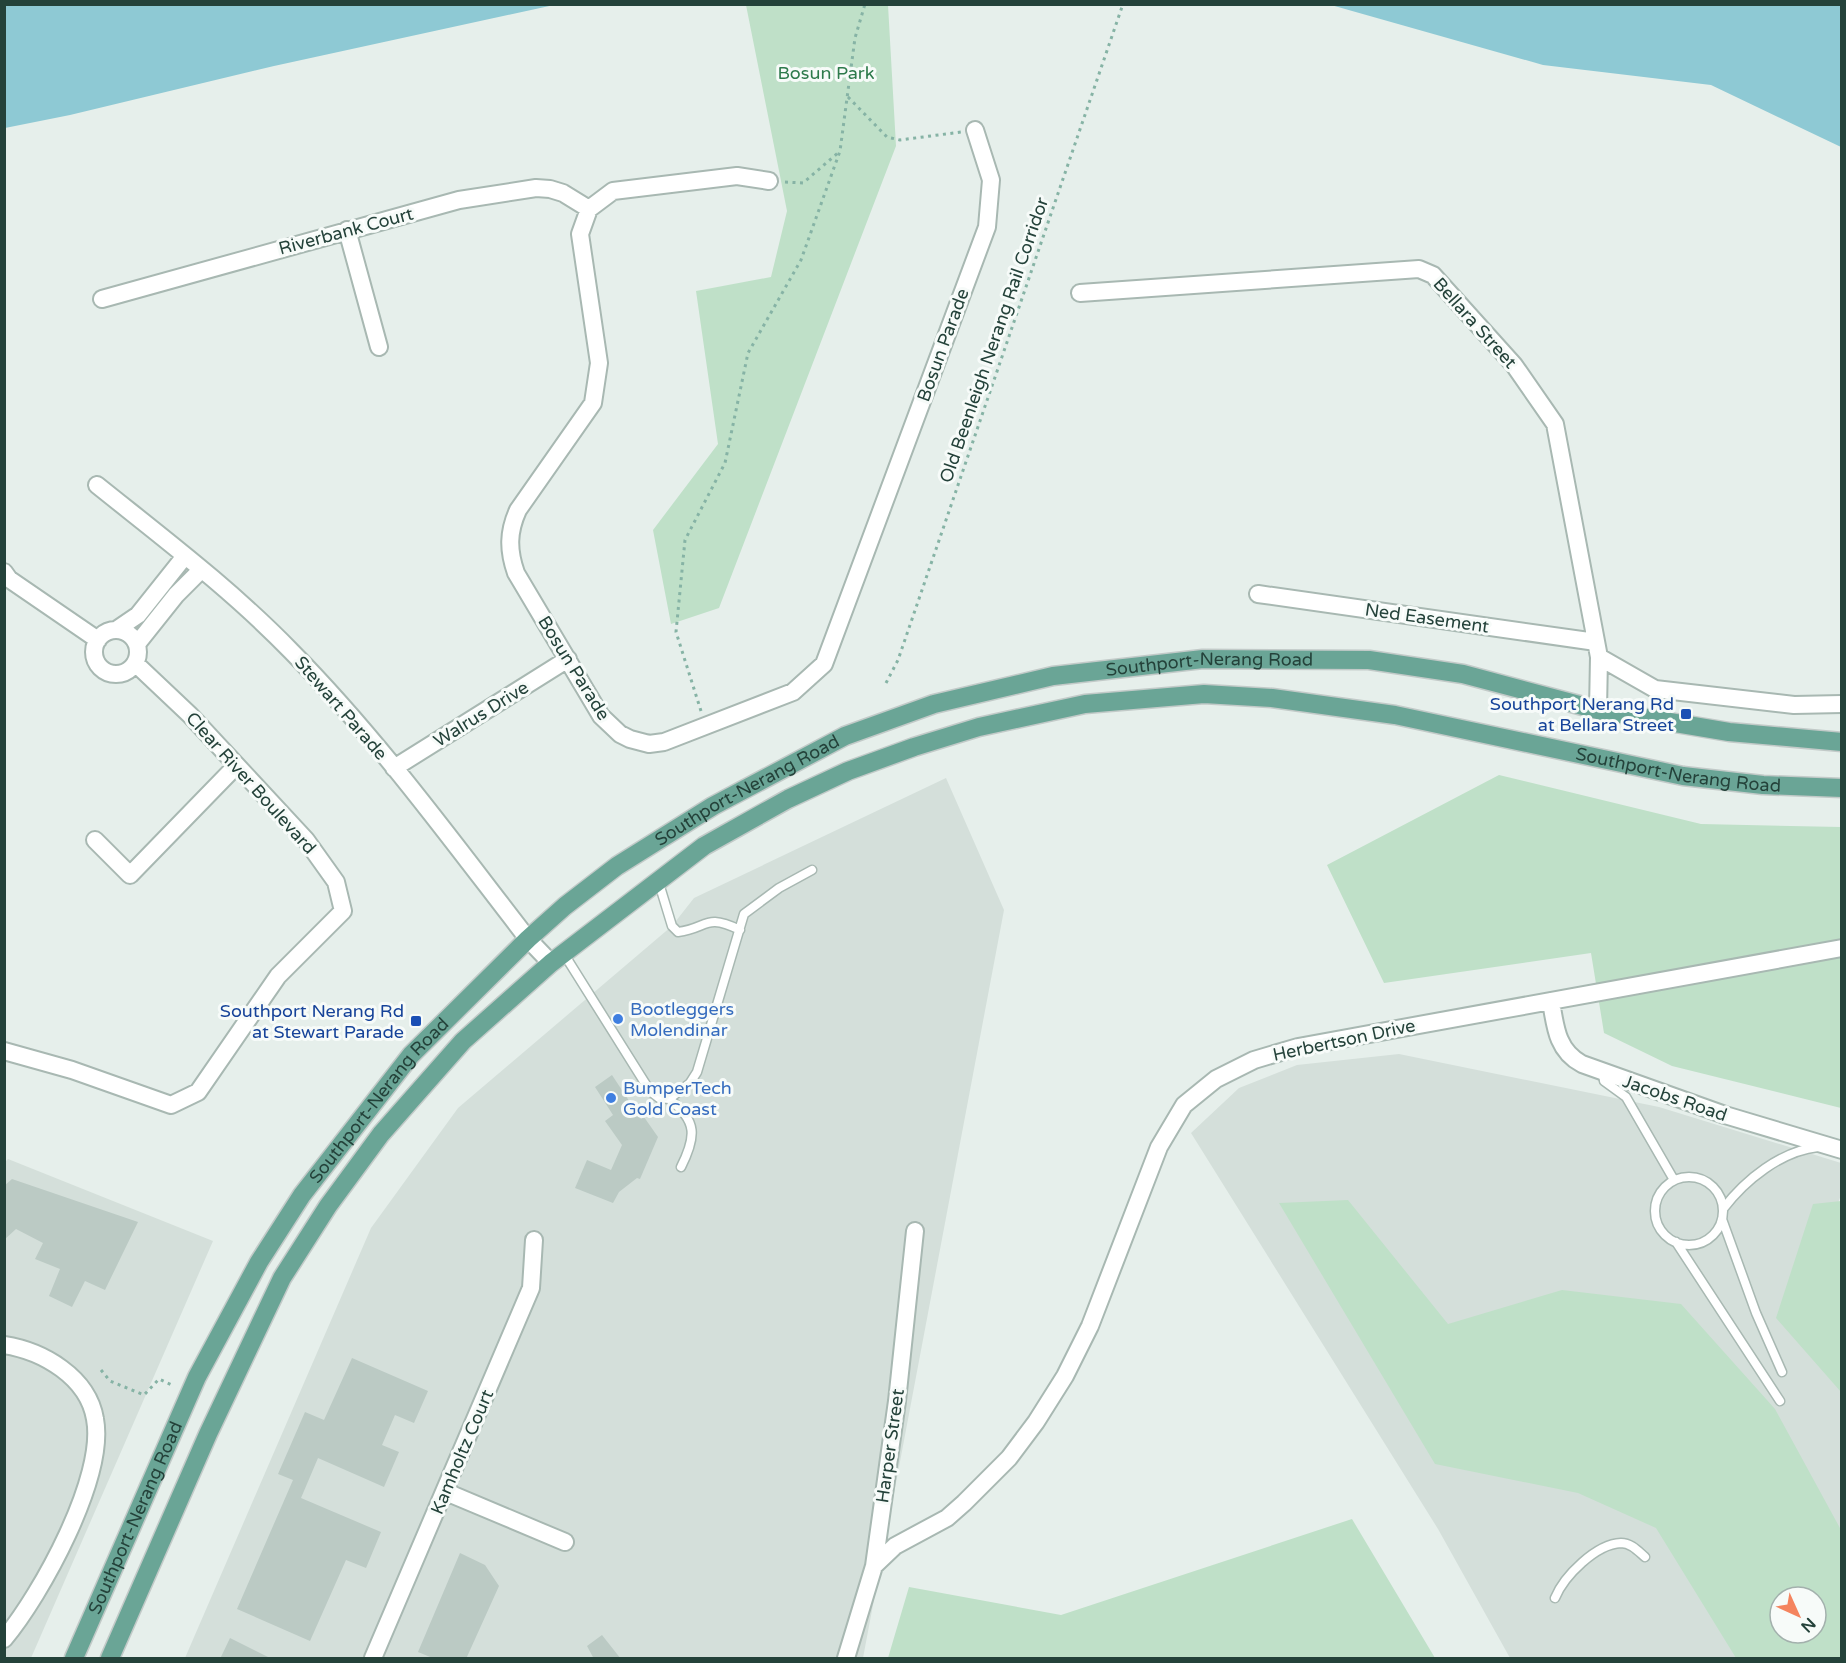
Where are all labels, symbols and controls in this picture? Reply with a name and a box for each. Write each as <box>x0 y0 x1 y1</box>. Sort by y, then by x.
park label: Bosun Park <box>777 62 875 84</box>
street label: Old Beenleigh Nerang Rail Corridor <box>935 194 1053 486</box>
street label: Riverbank Court <box>276 202 416 260</box>
street label: Bellara Street <box>1428 273 1522 373</box>
street label: Bosun Parade <box>912 285 974 405</box>
street label: Ned Easement <box>1364 598 1491 638</box>
street label: Bosun Parade <box>533 612 615 724</box>
street label: Southport-Nerang Road <box>1105 648 1313 681</box>
street label: Stewart Parade <box>290 652 392 764</box>
street label: Walrus Drive <box>430 676 532 752</box>
place label: Southport Nerang Rd at Bellara Street <box>1490 693 1674 736</box>
street label: Clear River Boulevard <box>181 707 321 859</box>
marker: Southport Nerang Rd at Bellara Street <box>1679 707 1693 721</box>
street label: Southport-Nerang Road <box>651 730 843 851</box>
street label: Southport-Nerang Road <box>1574 743 1781 797</box>
place label: Bootleggers Molendinar <box>630 998 734 1041</box>
place label: Southport Nerang Rd at Stewart Parade <box>220 1000 404 1043</box>
marker: Bootleggers Molendinar <box>611 1012 625 1026</box>
street label: Southport-Nerang Road <box>304 1013 453 1188</box>
marker: Southport Nerang Rd at Stewart Parade <box>409 1014 423 1028</box>
street label: Herbertson Drive <box>1271 1014 1417 1066</box>
street label: Jacobs Road <box>1620 1070 1730 1126</box>
place label: BumperTech Gold Coast <box>623 1077 732 1120</box>
marker: BumperTech Gold Coast <box>604 1091 618 1105</box>
street label: Kamholtz Court <box>426 1386 498 1518</box>
street label: Harper Street <box>871 1387 909 1505</box>
street label: Southport-Nerang Road <box>84 1418 187 1618</box>
north arrow <box>1768 1585 1828 1645</box>
text: N <box>1796 1613 1820 1637</box>

